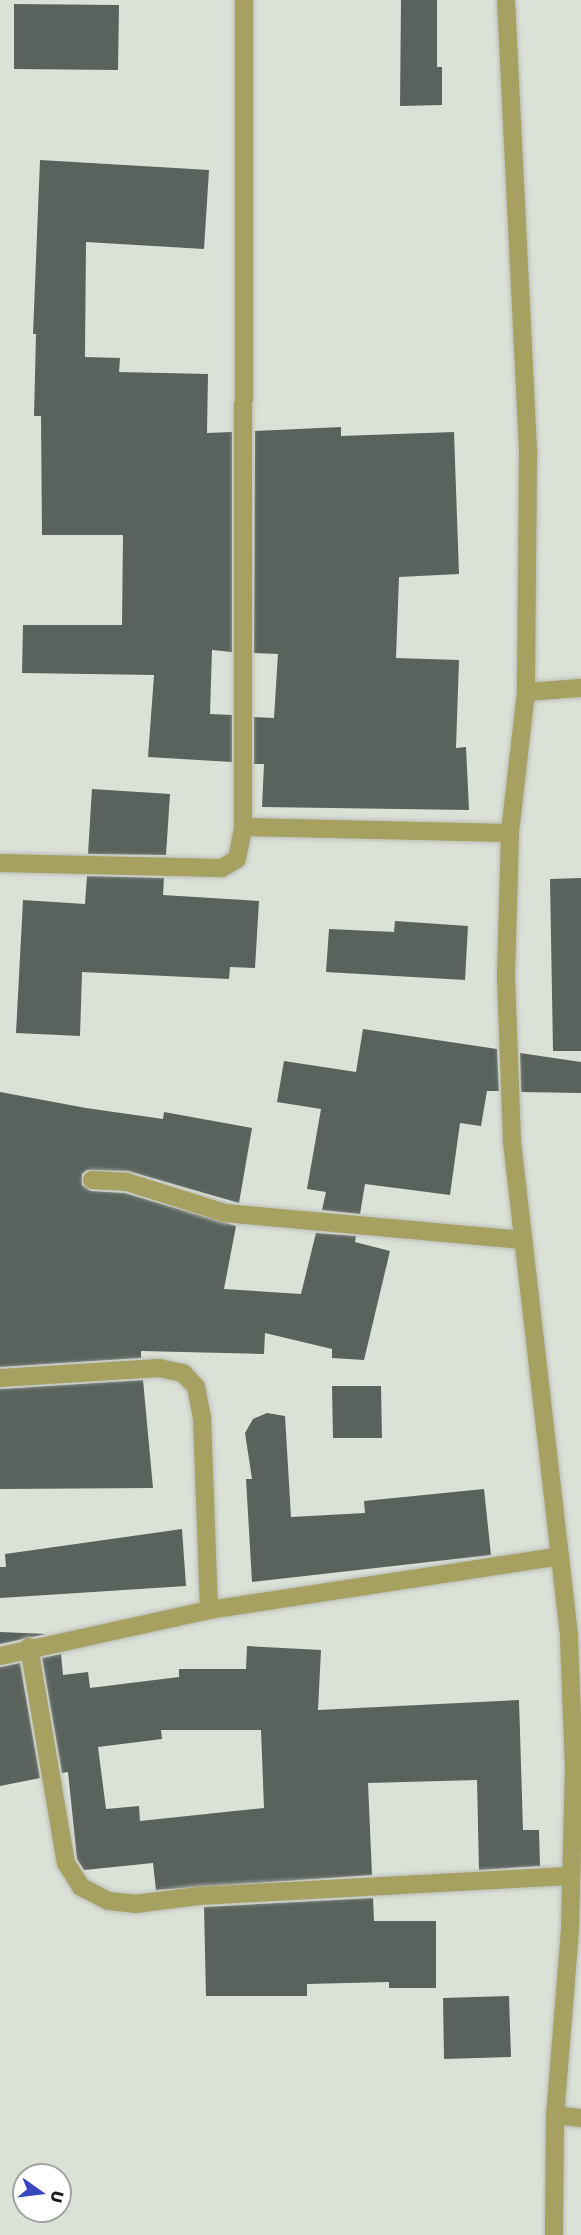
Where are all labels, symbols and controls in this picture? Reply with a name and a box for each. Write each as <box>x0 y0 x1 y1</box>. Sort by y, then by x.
north arrow <box>12 2163 72 2223</box>
text: U <box>46 2189 69 2205</box>

